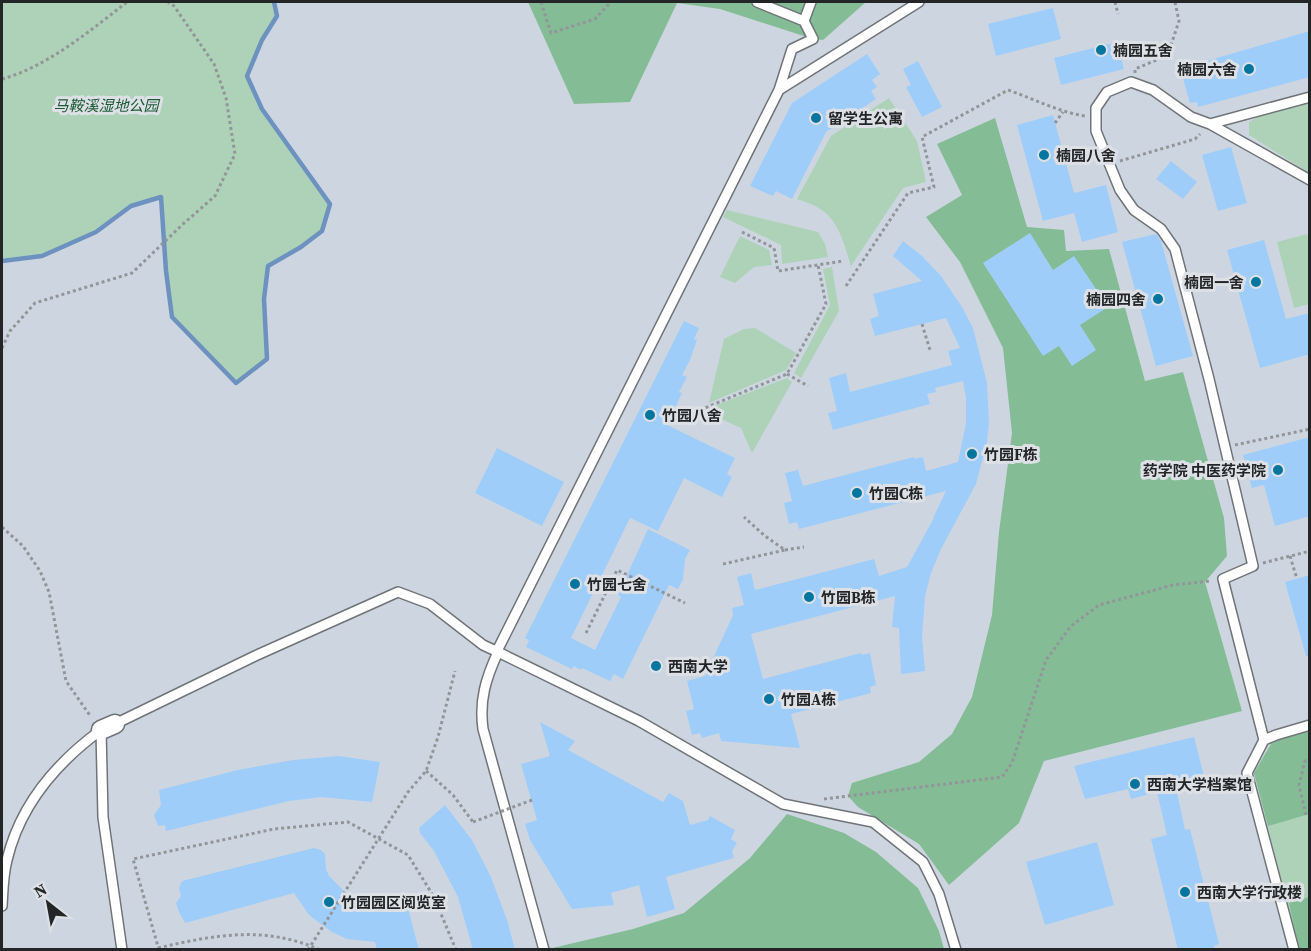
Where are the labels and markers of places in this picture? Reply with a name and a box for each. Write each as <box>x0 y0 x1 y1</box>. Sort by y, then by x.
place label: 楠园五舍 <box>1113 40 1173 61</box>
marker: 楠园五舍 <box>1094 43 1108 57</box>
place label: 楠园六舍 <box>1177 59 1237 80</box>
marker: 楠园六舍 <box>1242 62 1256 76</box>
place label: 留学生公寓 <box>828 108 903 129</box>
marker: 留学生公寓 <box>809 111 823 125</box>
place label: 楠园八舍 <box>1056 145 1116 166</box>
marker: 楠园八舍 <box>1037 148 1051 162</box>
place label: 楠园一舍 <box>1184 272 1244 293</box>
marker: 楠园一舍 <box>1249 275 1263 289</box>
place label: 楠园四舍 <box>1086 289 1146 310</box>
marker: 楠园四舍 <box>1151 292 1165 306</box>
place label: 竹园八舍 <box>662 405 722 426</box>
marker: 竹园八舍 <box>643 408 657 422</box>
place label: 竹园F栋 <box>984 444 1038 465</box>
marker: 竹园F栋 <box>965 447 979 461</box>
place label: 药学院 中医药学院 <box>1143 460 1266 481</box>
marker: 药学院 中医药学院 <box>1271 463 1285 477</box>
place label: 竹园C栋 <box>869 483 923 504</box>
marker: 竹园C栋 <box>850 486 864 500</box>
place label: 竹园七舍 <box>587 574 647 595</box>
marker: 竹园七舍 <box>568 577 582 591</box>
place label: 竹园B栋 <box>821 587 876 608</box>
marker: 竹园B栋 <box>802 590 816 604</box>
place label: 西南大学 <box>668 656 728 677</box>
marker: 西南大学 <box>649 659 663 673</box>
place label: 竹园A栋 <box>781 689 836 710</box>
marker: 竹园A栋 <box>762 692 776 706</box>
place label: 西南大学档案馆 <box>1147 774 1252 795</box>
marker: 西南大学档案馆 <box>1128 777 1142 791</box>
place label: 西南大学行政楼 <box>1197 882 1302 903</box>
marker: 西南大学行政楼 <box>1178 885 1192 899</box>
place label: 竹园园区阅览室 <box>341 892 446 913</box>
marker: 竹园园区阅览室 <box>322 895 336 909</box>

